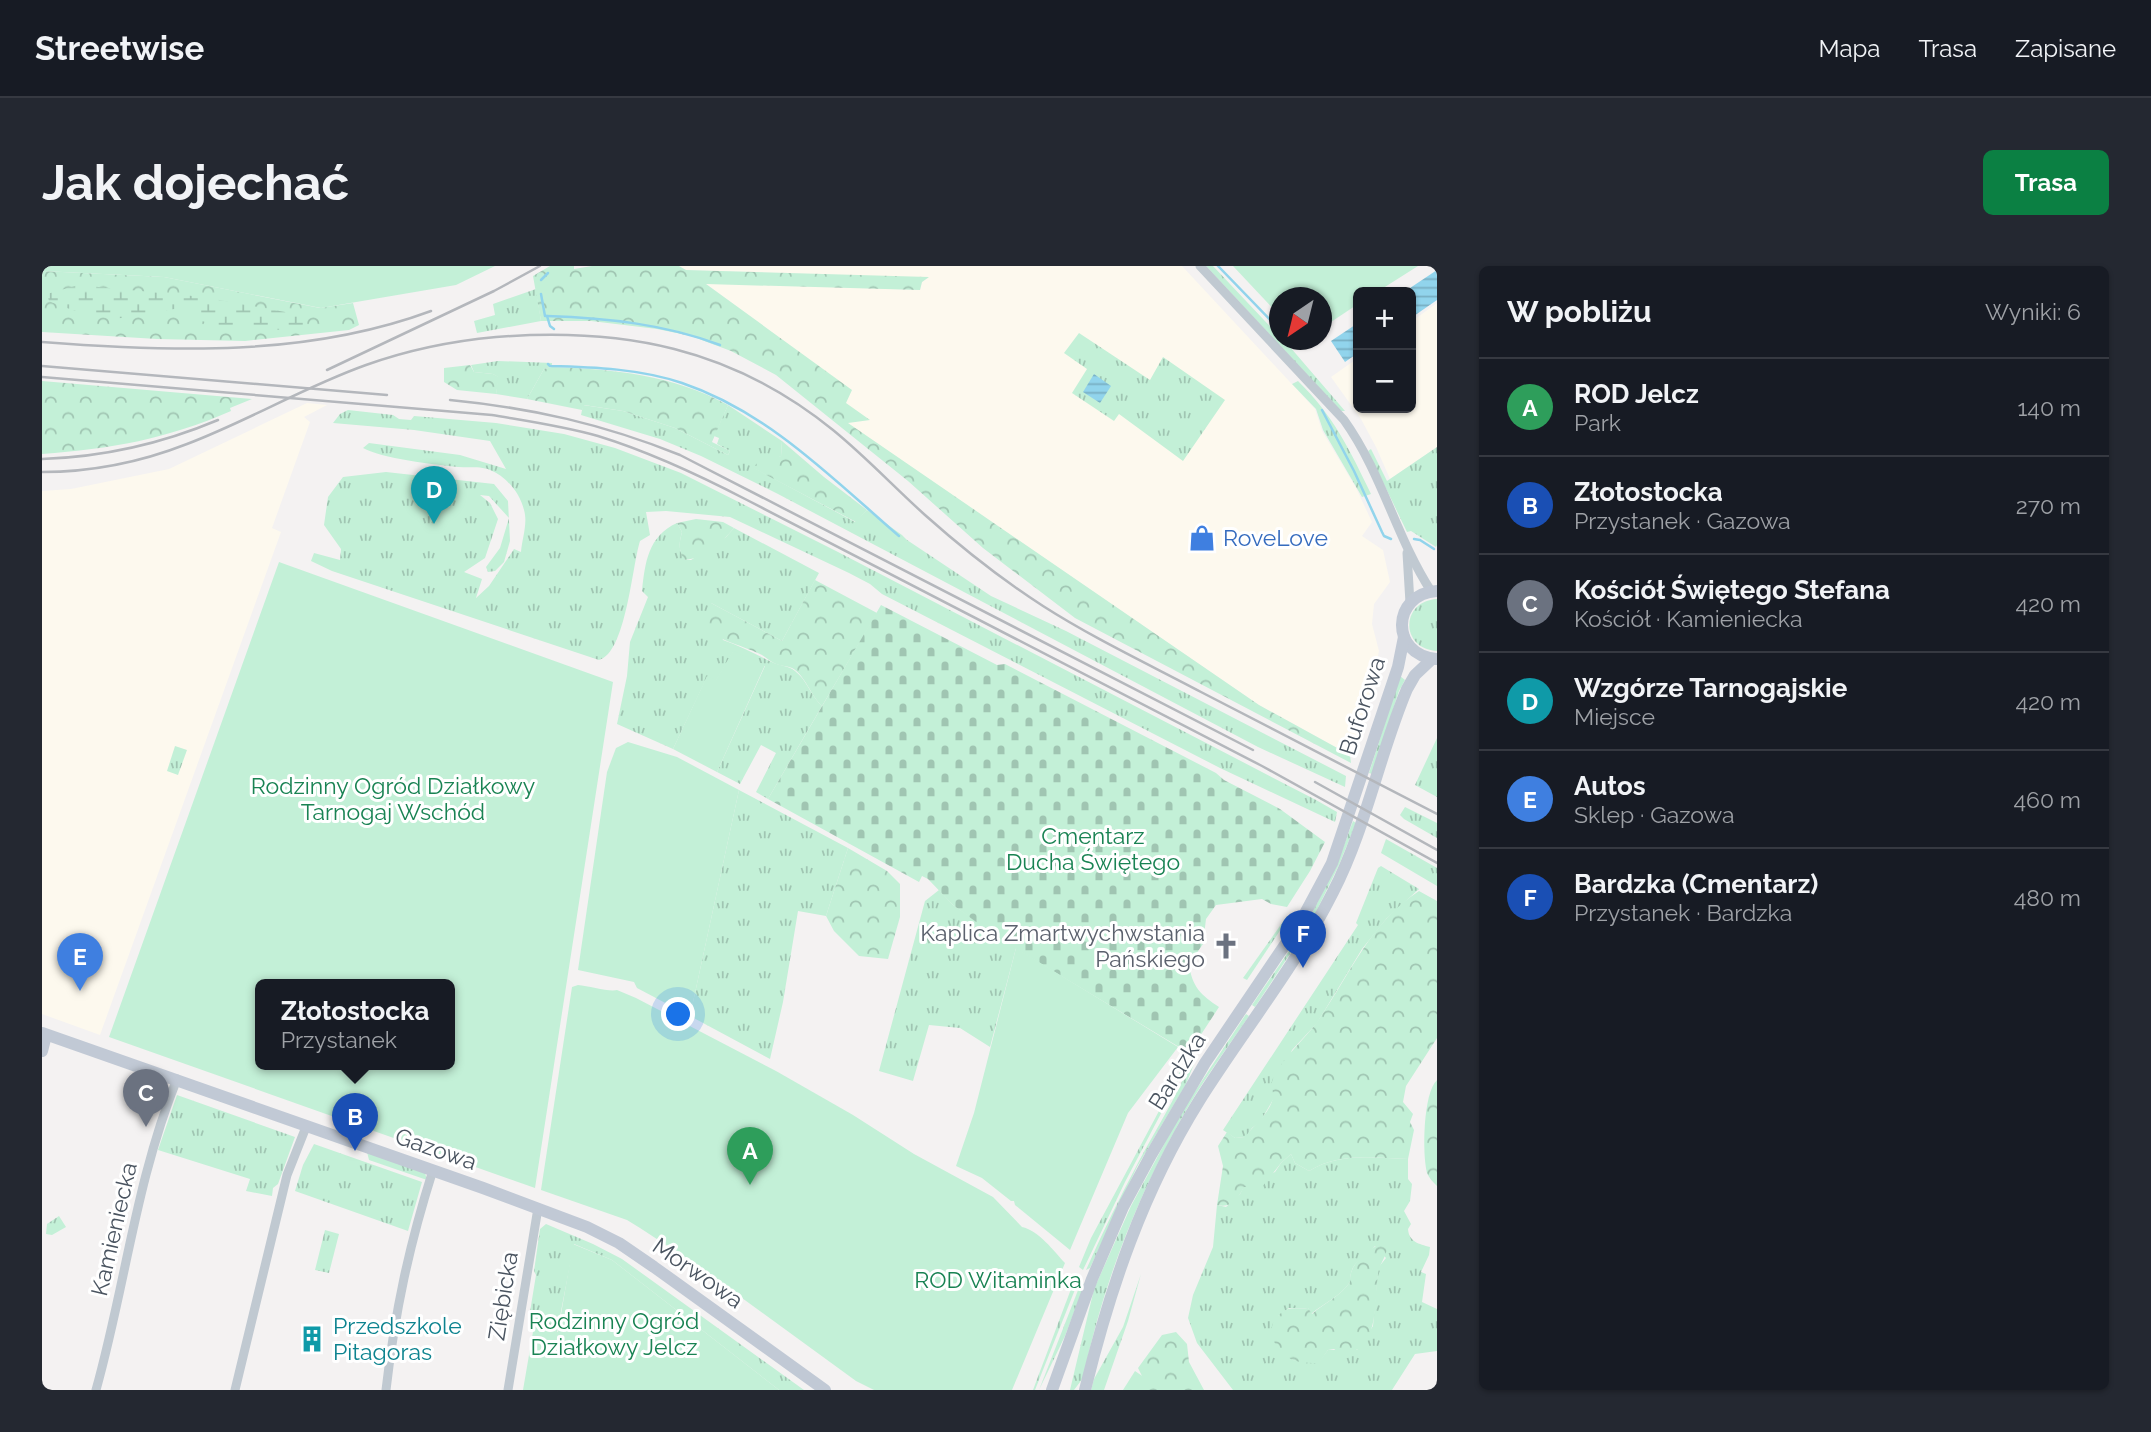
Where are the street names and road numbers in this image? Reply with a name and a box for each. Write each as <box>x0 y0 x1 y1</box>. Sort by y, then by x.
street label: Buforowa <box>1333 653 1390 758</box>
street label: Bardzka <box>1142 1027 1211 1114</box>
street label: Gazowa <box>392 1122 480 1175</box>
street label: Kamieniecka <box>85 1159 142 1298</box>
street label: Morwowa <box>648 1232 749 1314</box>
street label: Ziębicka <box>482 1250 523 1342</box>

